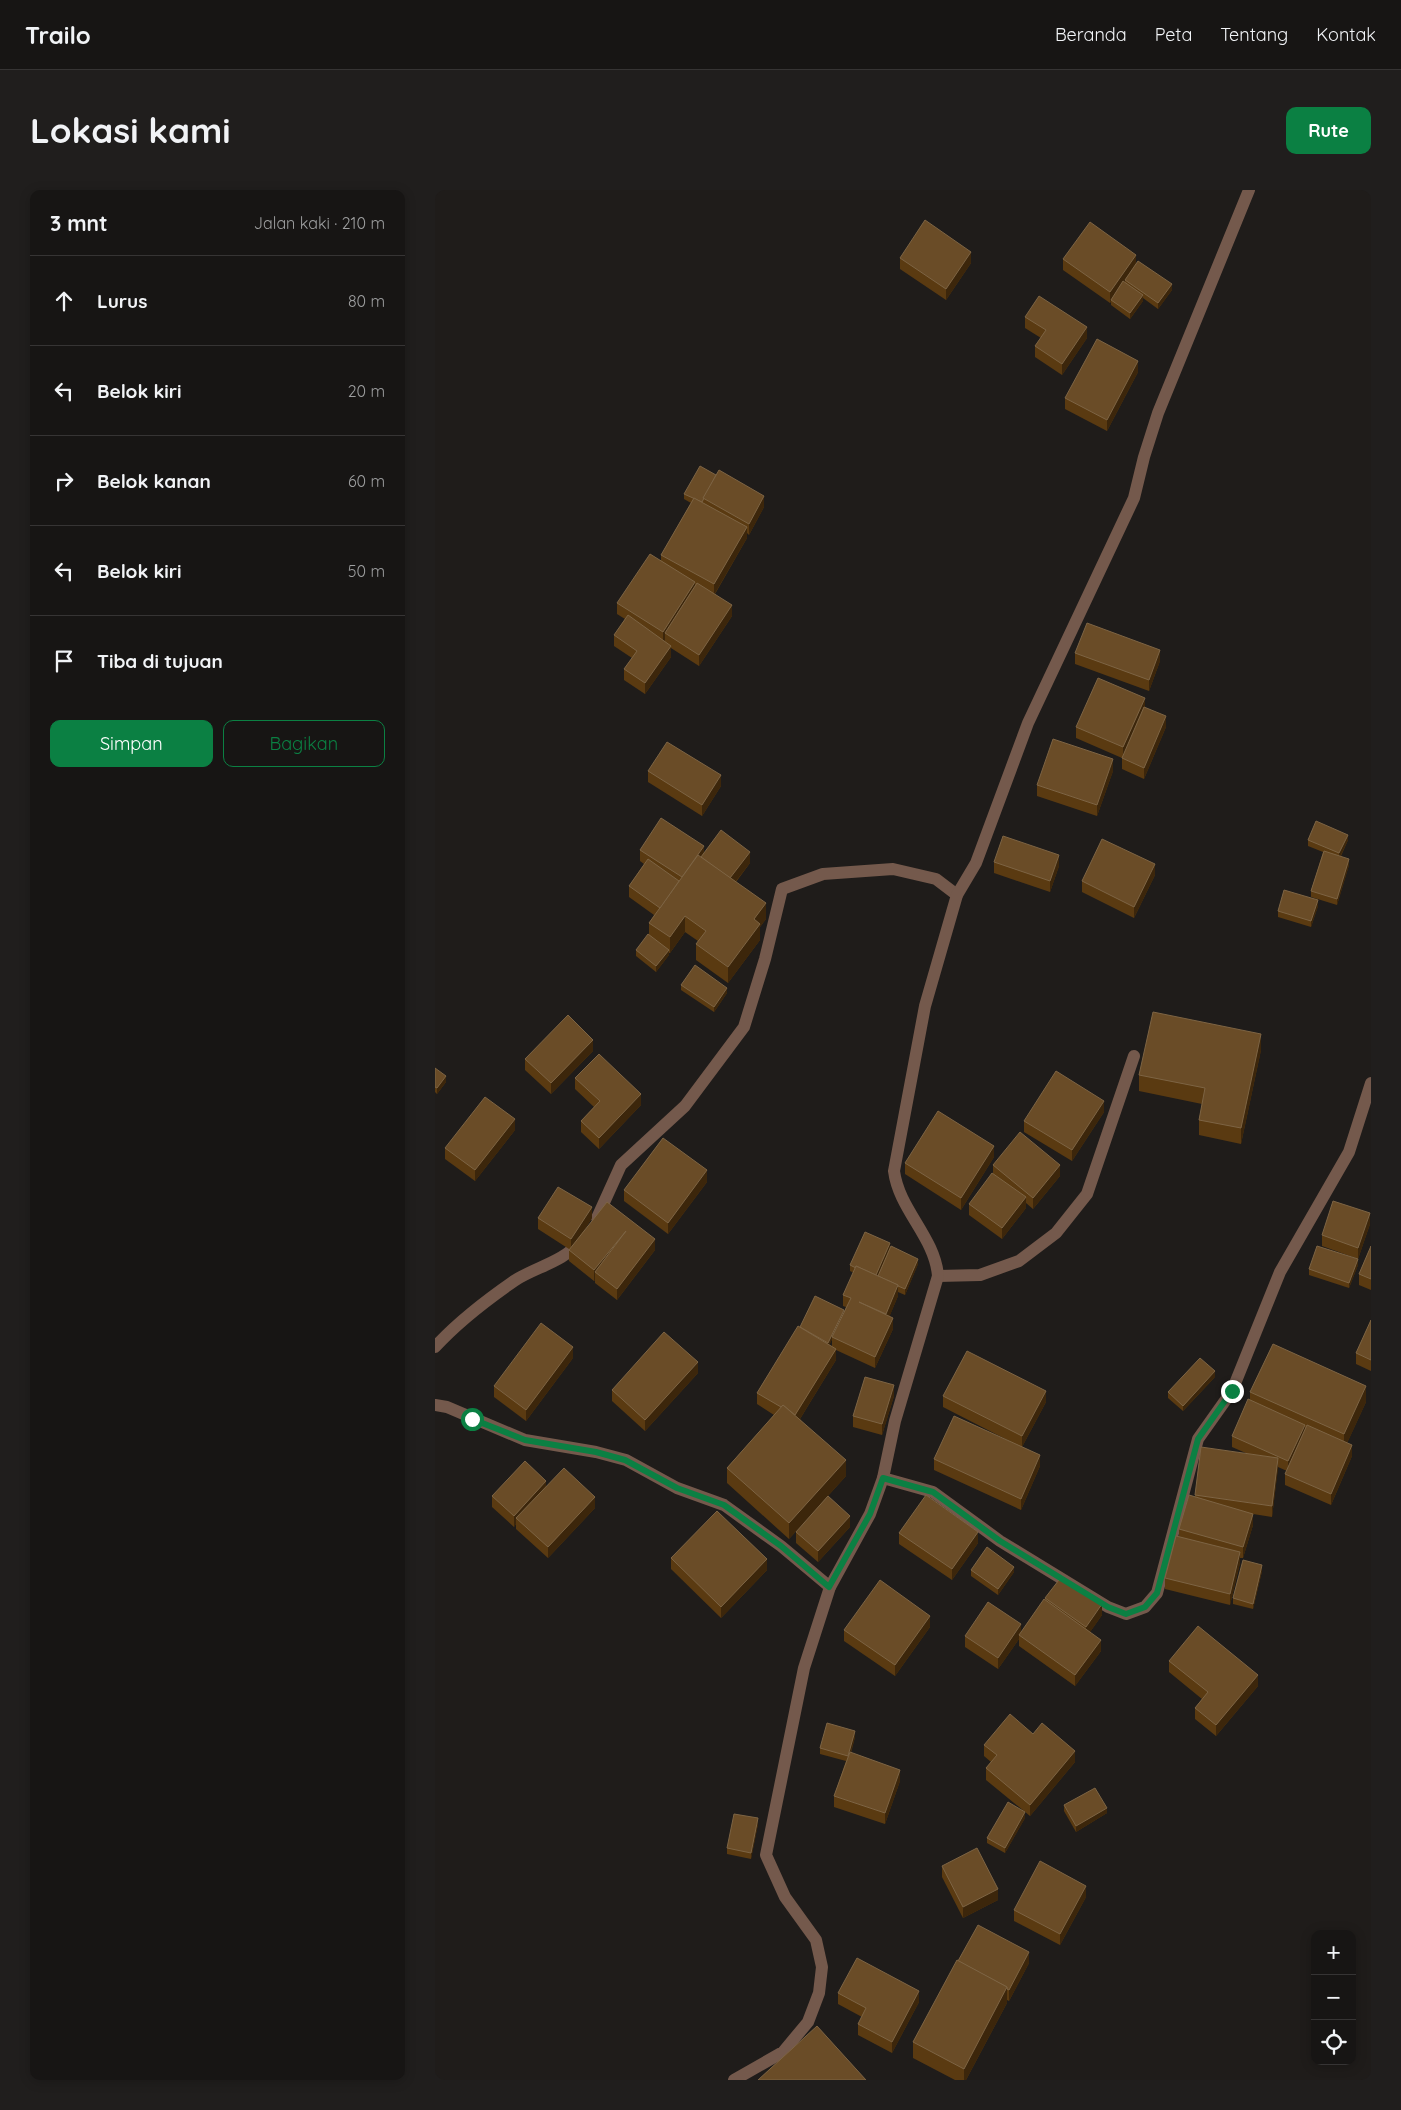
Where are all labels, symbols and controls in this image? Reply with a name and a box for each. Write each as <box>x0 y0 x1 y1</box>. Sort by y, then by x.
text: Trailo <box>25 20 91 50</box>
text: Beranda <box>1055 23 1127 46</box>
text: Peta <box>1155 23 1192 46</box>
text: Tentang <box>1220 23 1288 46</box>
text: Kontak <box>1316 23 1376 46</box>
button: Rute <box>1286 107 1371 154</box>
text: Lokasi kami <box>30 108 230 152</box>
text: 3 mnt <box>50 210 108 236</box>
text: Jalan kaki · 210 m <box>254 213 385 233</box>
icon: ahead <box>50 287 78 315</box>
text: Lurus <box>97 289 147 313</box>
text: 80 m <box>348 291 385 311</box>
icon: left <box>50 377 78 405</box>
text: Belok kiri <box>97 379 182 403</box>
text: 20 m <box>348 381 385 401</box>
icon: right <box>50 467 78 495</box>
text: Belok kanan <box>97 469 211 493</box>
text: 60 m <box>348 471 385 491</box>
icon: left <box>50 557 78 585</box>
text: Belok kiri <box>97 559 182 583</box>
text: 50 m <box>348 561 385 581</box>
icon: arrive <box>50 647 78 675</box>
text: Tiba di tujuan <box>97 649 223 673</box>
button: Simpan <box>50 720 213 767</box>
button: Bagikan <box>223 720 385 767</box>
route end <box>1221 1380 1244 1403</box>
route start <box>461 1408 484 1431</box>
map controls <box>1311 1930 1356 2065</box>
button: + <box>1311 1930 1356 1975</box>
button: − <box>1311 1975 1356 2020</box>
button: locate <box>1311 2020 1356 2065</box>

